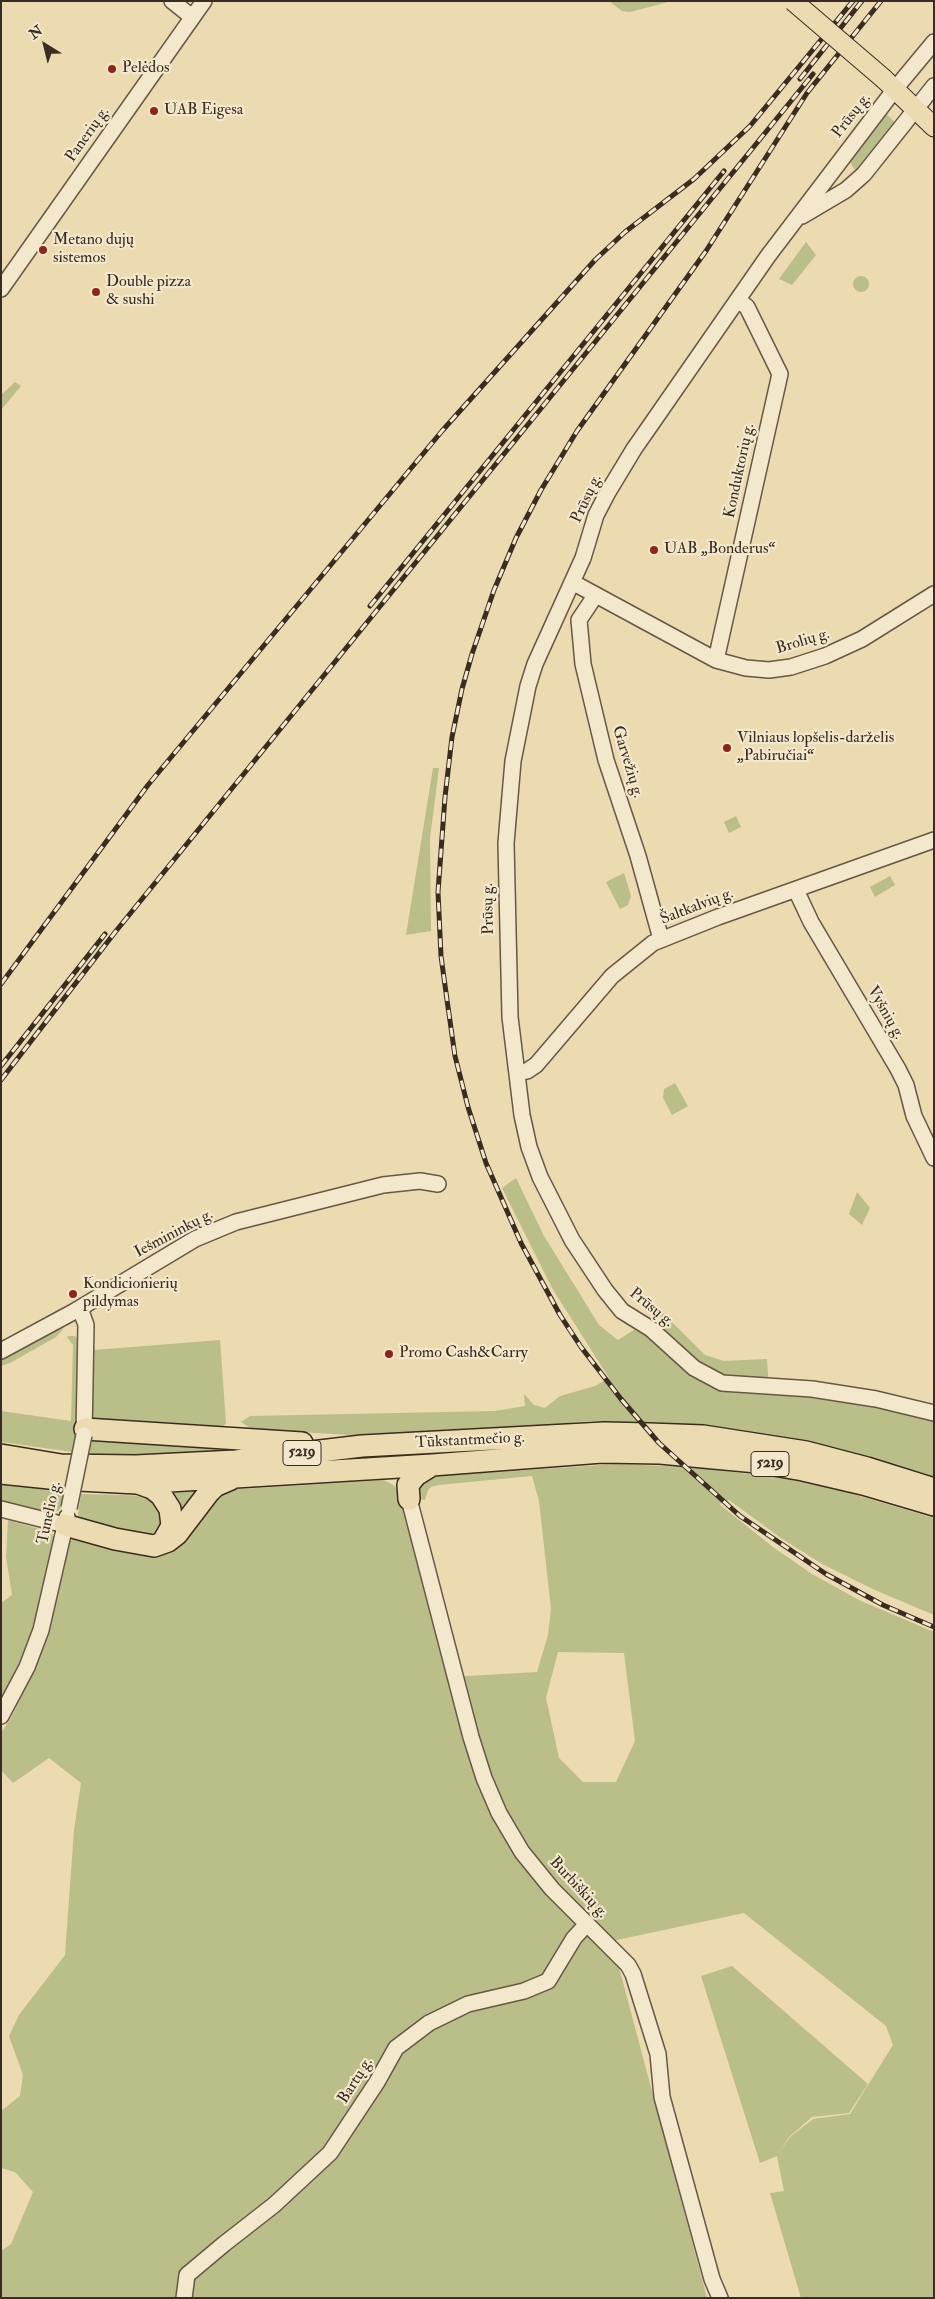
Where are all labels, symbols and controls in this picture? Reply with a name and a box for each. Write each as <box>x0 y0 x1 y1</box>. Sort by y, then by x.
north arrow <box>20 20 70 70</box>
text: N <box>26 22 46 43</box>
place label: Pelėdos <box>122 59 169 79</box>
marker: Pelėdos <box>106 63 118 75</box>
street label: Prūsų g. <box>829 90 875 142</box>
place label: UAB Eigesa <box>164 101 243 121</box>
street label: Panerių g. <box>62 104 114 166</box>
marker: UAB Eigesa <box>148 105 160 117</box>
place label: Metano dujų sistemos <box>53 231 134 269</box>
marker: Metano dujų sistemos <box>37 244 49 256</box>
place label: Double pizza & sushi <box>106 273 191 311</box>
marker: Double pizza & sushi <box>90 286 102 298</box>
street label: Konduktorių g. <box>721 422 759 520</box>
street label: Prūsų g. <box>567 472 607 526</box>
place label: UAB „Bonderus“ <box>664 540 775 560</box>
marker: UAB „Bonderus“ <box>648 544 660 556</box>
street label: Brolių g. <box>774 625 832 659</box>
street label: Garvežių g. <box>607 724 647 800</box>
place label: Vilniaus lopšelis-darželis „Pabiručiai“ <box>737 729 894 767</box>
marker: Vilniaus lopšelis-darželis „Pabiručiai“ <box>721 742 733 754</box>
street label: Prūsų g. <box>479 883 499 935</box>
street label: Šaltkalvių g. <box>658 884 736 930</box>
street label: Vyšnių g. <box>862 983 908 1043</box>
street label: Iešmininkų g. <box>132 1205 216 1263</box>
place label: Kondicionierių pildymas <box>83 1275 178 1313</box>
street label: Prūsų g. <box>625 1284 677 1332</box>
marker: Kondicionierių pildymas <box>67 1288 79 1300</box>
place label: Promo Cash&Carry <box>399 1344 528 1364</box>
marker: Promo Cash&Carry <box>383 1348 395 1360</box>
street label: Tūkstantmečio g. <box>415 1429 525 1453</box>
road number: 5219 <box>283 1440 321 1466</box>
road number: 5219 <box>751 1452 789 1476</box>
street label: Tunelio g. <box>34 1480 66 1546</box>
street label: Burbiškių g. <box>545 1853 611 1923</box>
street label: Bartų g. <box>334 2054 378 2108</box>

